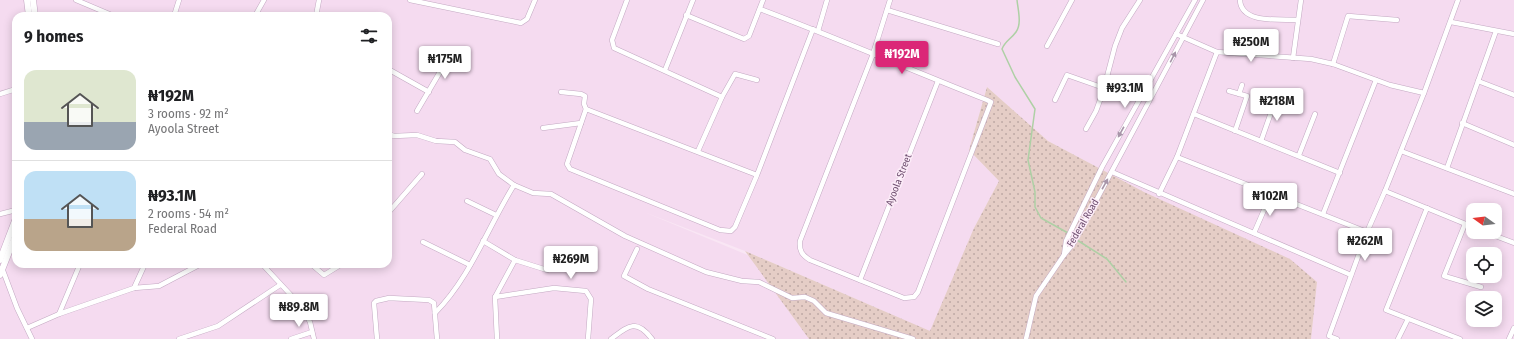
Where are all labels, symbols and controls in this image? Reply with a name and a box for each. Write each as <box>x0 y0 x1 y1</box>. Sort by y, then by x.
icon: filters <box>358 25 380 47</box>
text: 9 homes <box>24 26 83 47</box>
pin: ₦250M <box>1223 29 1279 63</box>
text: ₦250M <box>1233 34 1269 49</box>
pin: ₦192M <box>874 41 930 75</box>
pin: ₦175M <box>417 46 473 80</box>
text: ₦192M <box>884 46 920 61</box>
text: ₦175M <box>428 51 462 66</box>
one-way arrow <box>1170 51 1176 63</box>
pin: ₦93.1M <box>1092 75 1158 109</box>
text: ₦93.1M <box>1107 80 1143 95</box>
text: ₦192M <box>148 85 194 106</box>
icon: home <box>56 86 104 134</box>
pin: ₦218M <box>1249 88 1305 122</box>
text: ₦218M <box>1259 93 1295 108</box>
text: 3 rooms · 92 m² <box>148 106 229 121</box>
text: Ayoola Street <box>148 121 219 136</box>
one-way arrow <box>1118 126 1125 138</box>
street label: Ayoola Street <box>884 152 915 208</box>
one-way arrow <box>1102 178 1109 190</box>
pin: ₦102M <box>1242 183 1298 217</box>
text: ₦93.1M <box>148 185 196 206</box>
icon: home <box>56 187 104 235</box>
text: ₦102M <box>1252 188 1288 203</box>
street label: Federal Road <box>1065 197 1101 249</box>
north arrow <box>1466 203 1502 239</box>
map controls <box>1466 203 1502 327</box>
text: 2 rooms · 54 m² <box>148 206 229 221</box>
text: Federal Road <box>148 221 217 236</box>
pin: ₦262M <box>1337 228 1393 262</box>
text: ₦262M <box>1347 233 1383 248</box>
pin: ₦269M <box>543 246 599 280</box>
button: locate <box>1466 247 1502 283</box>
text: ₦269M <box>553 251 589 266</box>
button: layers <box>1466 291 1502 327</box>
pin: ₦89.8M <box>266 294 332 328</box>
text: ₦89.8M <box>279 299 319 314</box>

